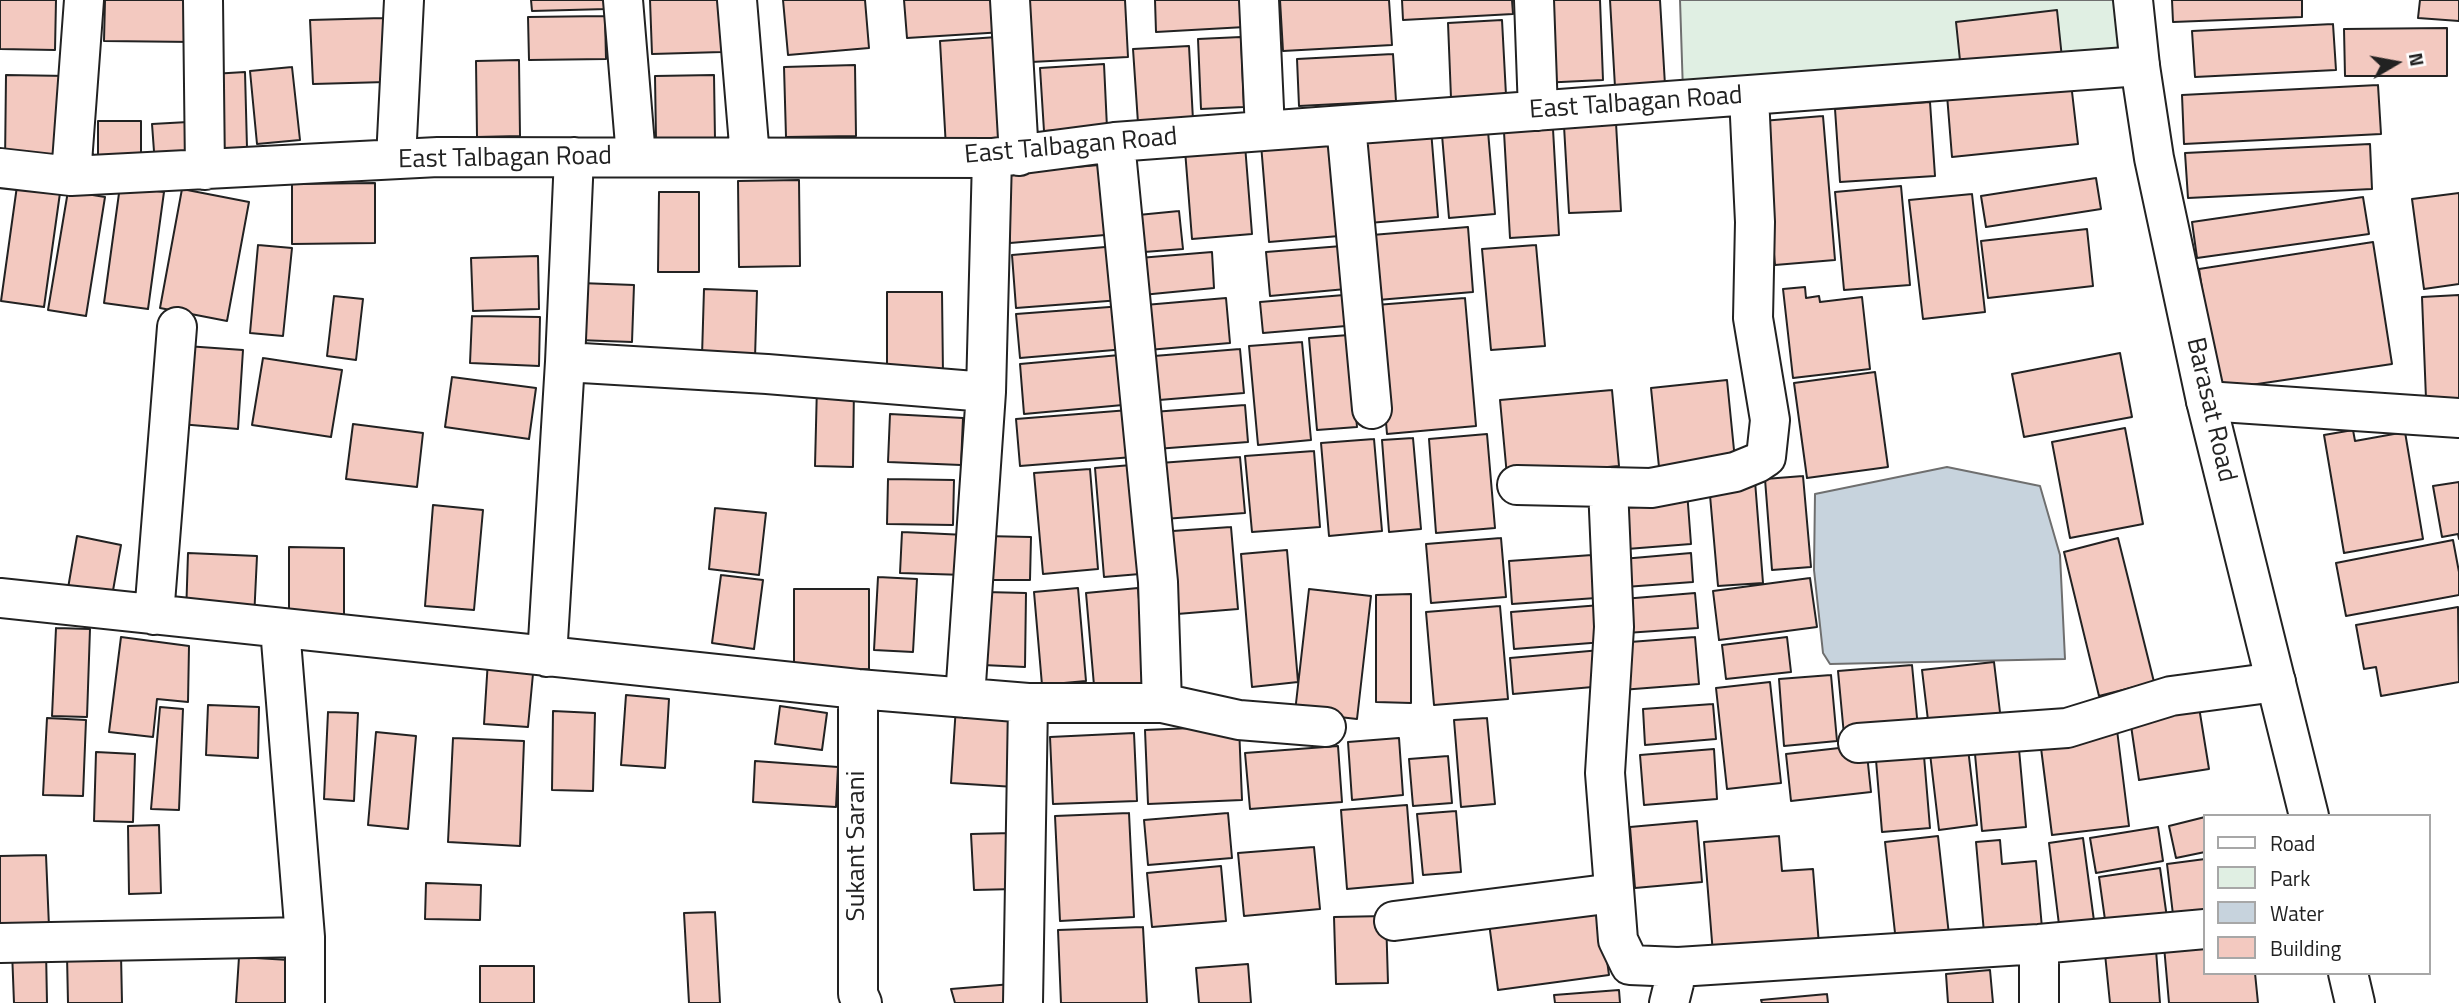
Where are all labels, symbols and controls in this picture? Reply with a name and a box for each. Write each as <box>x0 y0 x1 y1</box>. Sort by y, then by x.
north arrow <box>2361 28 2431 98</box>
text: N <box>2402 50 2433 68</box>
street label: East Talbagan Road <box>1528 81 1744 127</box>
street label: East Talbagan Road <box>963 122 1179 172</box>
street label: East Talbagan Road <box>398 142 612 176</box>
street label: Barasat Road <box>2178 335 2242 485</box>
street label: Sukant Sarani <box>842 771 874 921</box>
legend <box>2204 814 2431 975</box>
text: Road <box>2270 827 2315 859</box>
text: Park <box>2270 862 2310 894</box>
text: Water <box>2270 897 2324 929</box>
text: Building <box>2270 932 2341 964</box>

